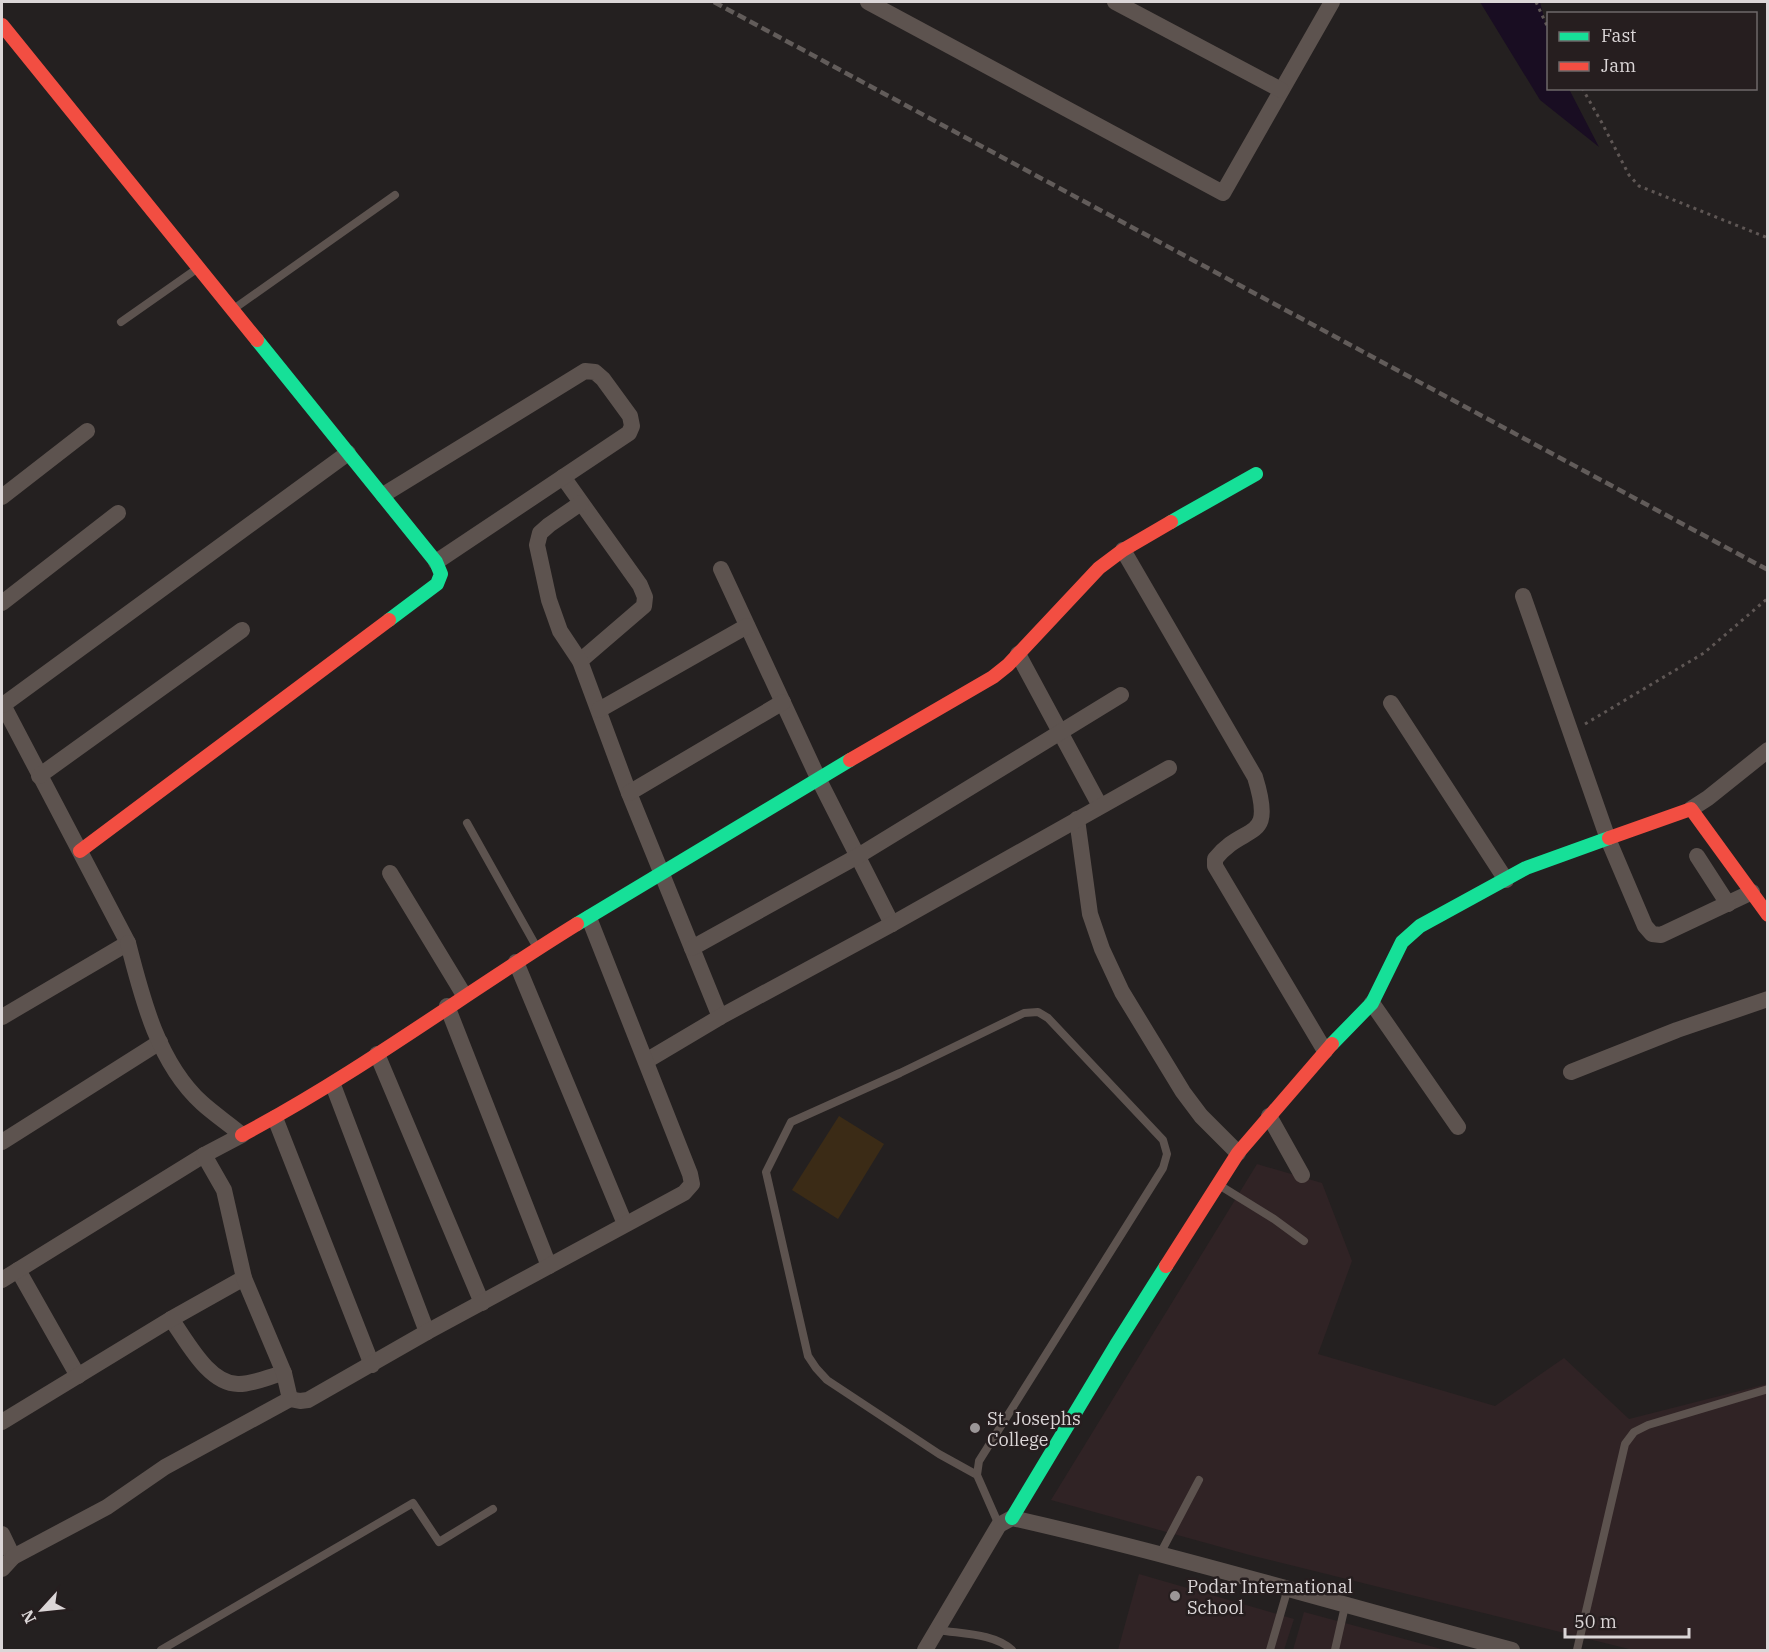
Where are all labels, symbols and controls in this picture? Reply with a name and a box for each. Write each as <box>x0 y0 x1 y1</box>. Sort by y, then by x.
legend <box>1547 12 1757 90</box>
text: Fast <box>1601 24 1636 47</box>
text: Jam <box>1601 54 1636 77</box>
place label: St. Josephs College <box>987 1407 1081 1451</box>
marker: St. Josephs College <box>968 1421 982 1435</box>
place label: Podar International School <box>1187 1575 1353 1619</box>
north arrow <box>12 1580 72 1640</box>
marker: Podar International School <box>1168 1589 1182 1603</box>
scale bar <box>1565 1601 1690 1639</box>
text: N <box>17 1607 40 1627</box>
text: 50 m <box>1574 1610 1617 1633</box>

